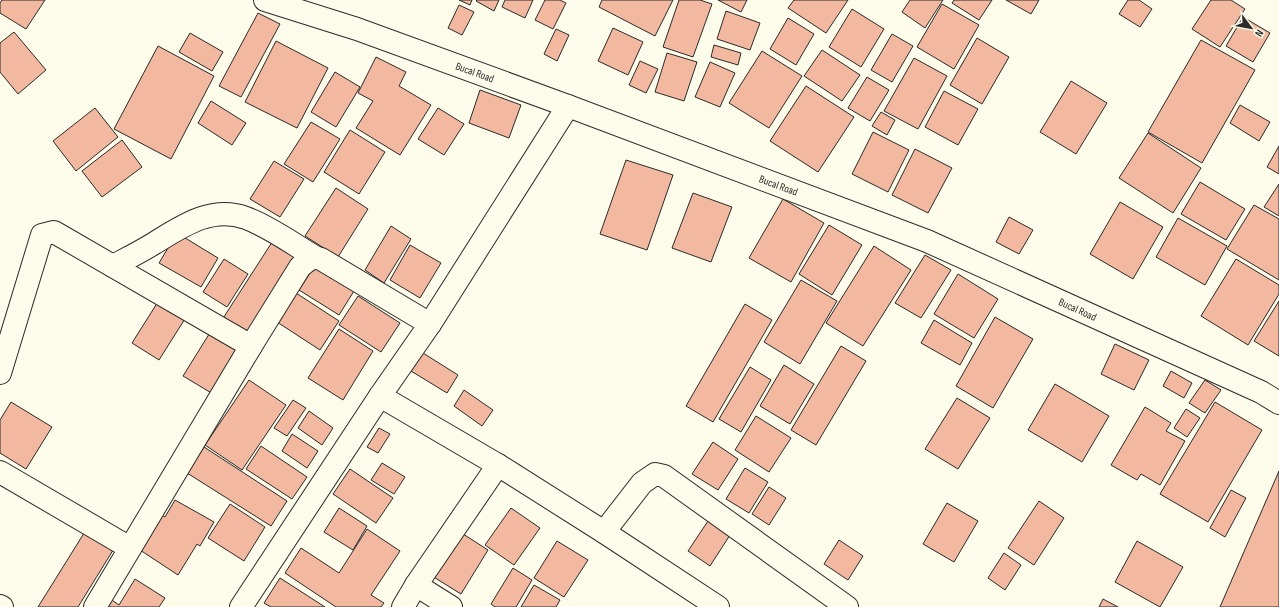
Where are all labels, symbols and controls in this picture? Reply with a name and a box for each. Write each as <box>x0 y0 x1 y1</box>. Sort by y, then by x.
north arrow <box>1231 8 1271 48</box>
text: N <box>1252 27 1266 39</box>
street label: Bucal Road <box>454 59 496 85</box>
street label: Bucal Road <box>757 172 800 198</box>
street label: Bucal Road <box>1057 295 1099 323</box>

